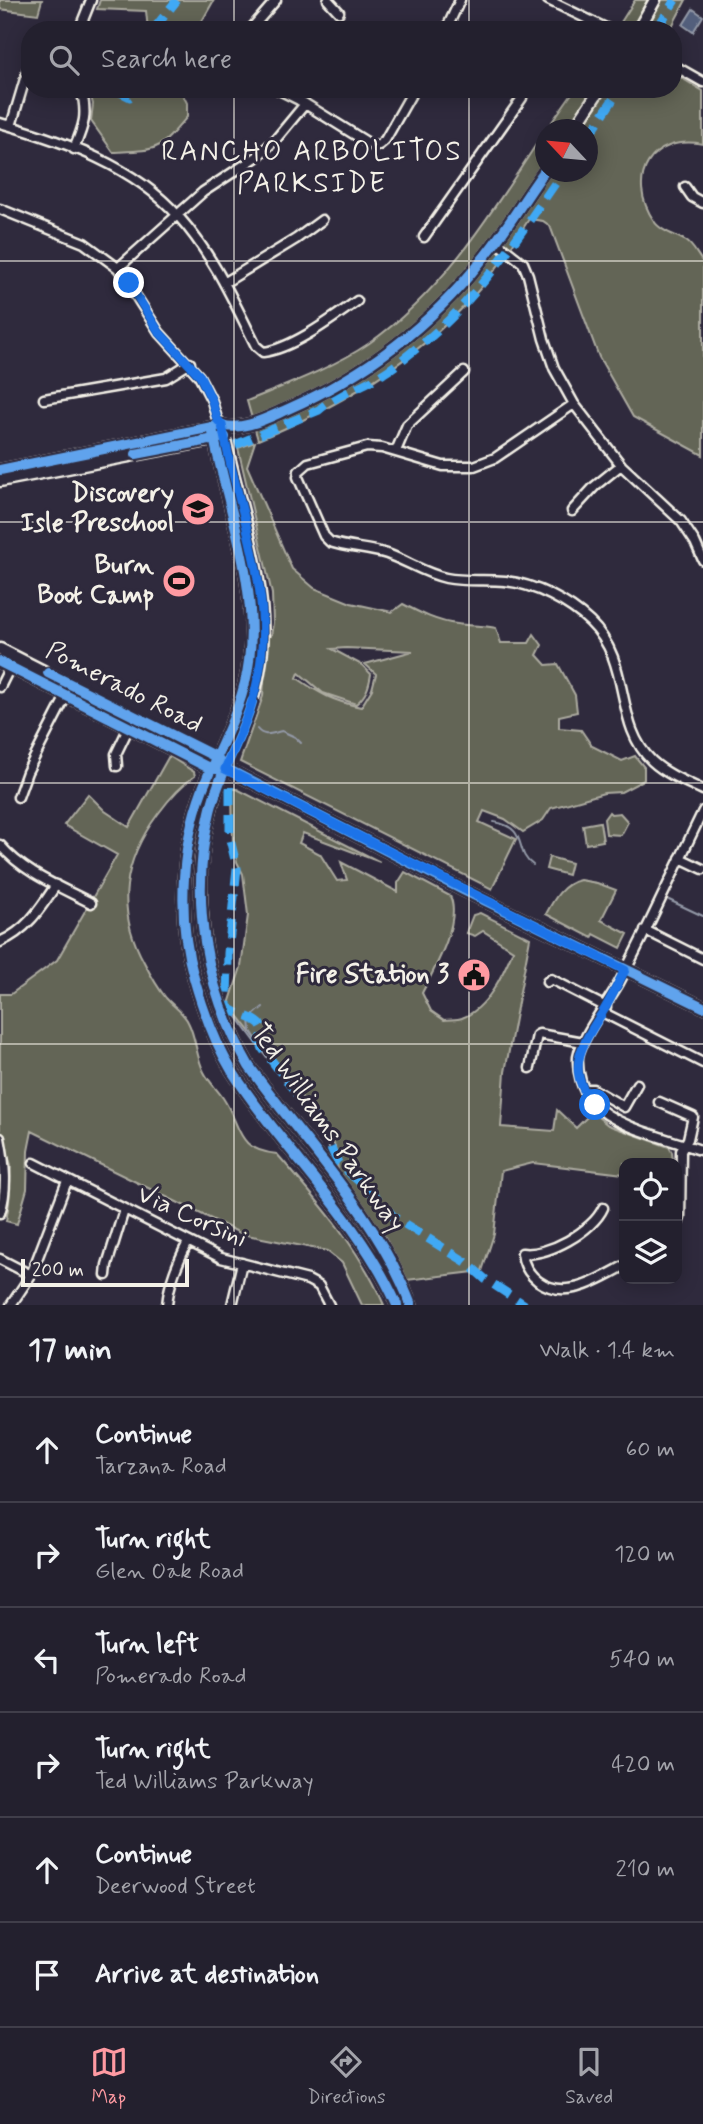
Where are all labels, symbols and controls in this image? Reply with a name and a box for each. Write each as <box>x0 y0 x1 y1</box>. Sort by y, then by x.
search box <box>21 21 682 98</box>
icon: search <box>45 41 83 79</box>
text: Search here <box>101 43 232 77</box>
north arrow <box>535 119 598 182</box>
district label: RANCHO ARBOLITOS PARKSIDE <box>161 134 463 203</box>
route end <box>113 267 144 298</box>
place label: Discovery Isle Preschool <box>20 477 174 541</box>
school or university icon: Discovery Isle Preschool <box>179 490 217 528</box>
place label: Burn Boot Camp <box>37 549 155 613</box>
sports icon: Burn Boot Camp <box>160 562 198 600</box>
street label: Pomerado Road <box>40 634 208 742</box>
public building icon: Fire Station 3 <box>455 956 493 994</box>
place label: Fire Station 3 <box>296 958 449 992</box>
street label: Ted Williams Parkway <box>242 1017 412 1239</box>
route start <box>579 1089 610 1120</box>
map controls <box>619 1158 682 1284</box>
button: locate <box>619 1158 682 1221</box>
street label: Via Corsini <box>132 1178 252 1256</box>
button: layers <box>619 1221 682 1284</box>
scale bar <box>21 1256 189 1288</box>
text: 200 m <box>32 1258 84 1283</box>
text: 17 min <box>28 1331 112 1370</box>
text: Walk · 1.4 km <box>539 1336 675 1366</box>
text: Continue <box>95 1418 192 1452</box>
icon: ahead <box>28 1431 66 1469</box>
text: 60 m <box>626 1435 675 1465</box>
text: Tarzana Road <box>95 1452 227 1482</box>
text: Turn right <box>95 1523 211 1557</box>
icon: right <box>28 1536 66 1574</box>
text: 120 m <box>614 1540 675 1570</box>
text: Glen Oak Road <box>95 1557 244 1587</box>
text: Turn left <box>95 1628 199 1662</box>
icon: left <box>28 1641 66 1679</box>
text: 540 m <box>609 1645 675 1675</box>
text: Pomerado Road <box>95 1662 247 1692</box>
text: Turn right <box>95 1733 211 1767</box>
icon: right <box>28 1746 66 1784</box>
text: 420 m <box>611 1750 675 1780</box>
text: Ted Williams Parkway <box>95 1767 314 1797</box>
text: Continue <box>95 1838 192 1872</box>
icon: ahead <box>28 1851 66 1889</box>
text: 210 m <box>615 1855 675 1885</box>
text: Deerwood Street <box>95 1872 256 1902</box>
icon: arrive <box>28 1956 66 1994</box>
text: Arrive at destination <box>95 1958 319 1992</box>
tab: Map <box>90 2043 128 2110</box>
tab: Directions <box>307 2043 386 2110</box>
tab: Saved <box>565 2043 613 2110</box>

